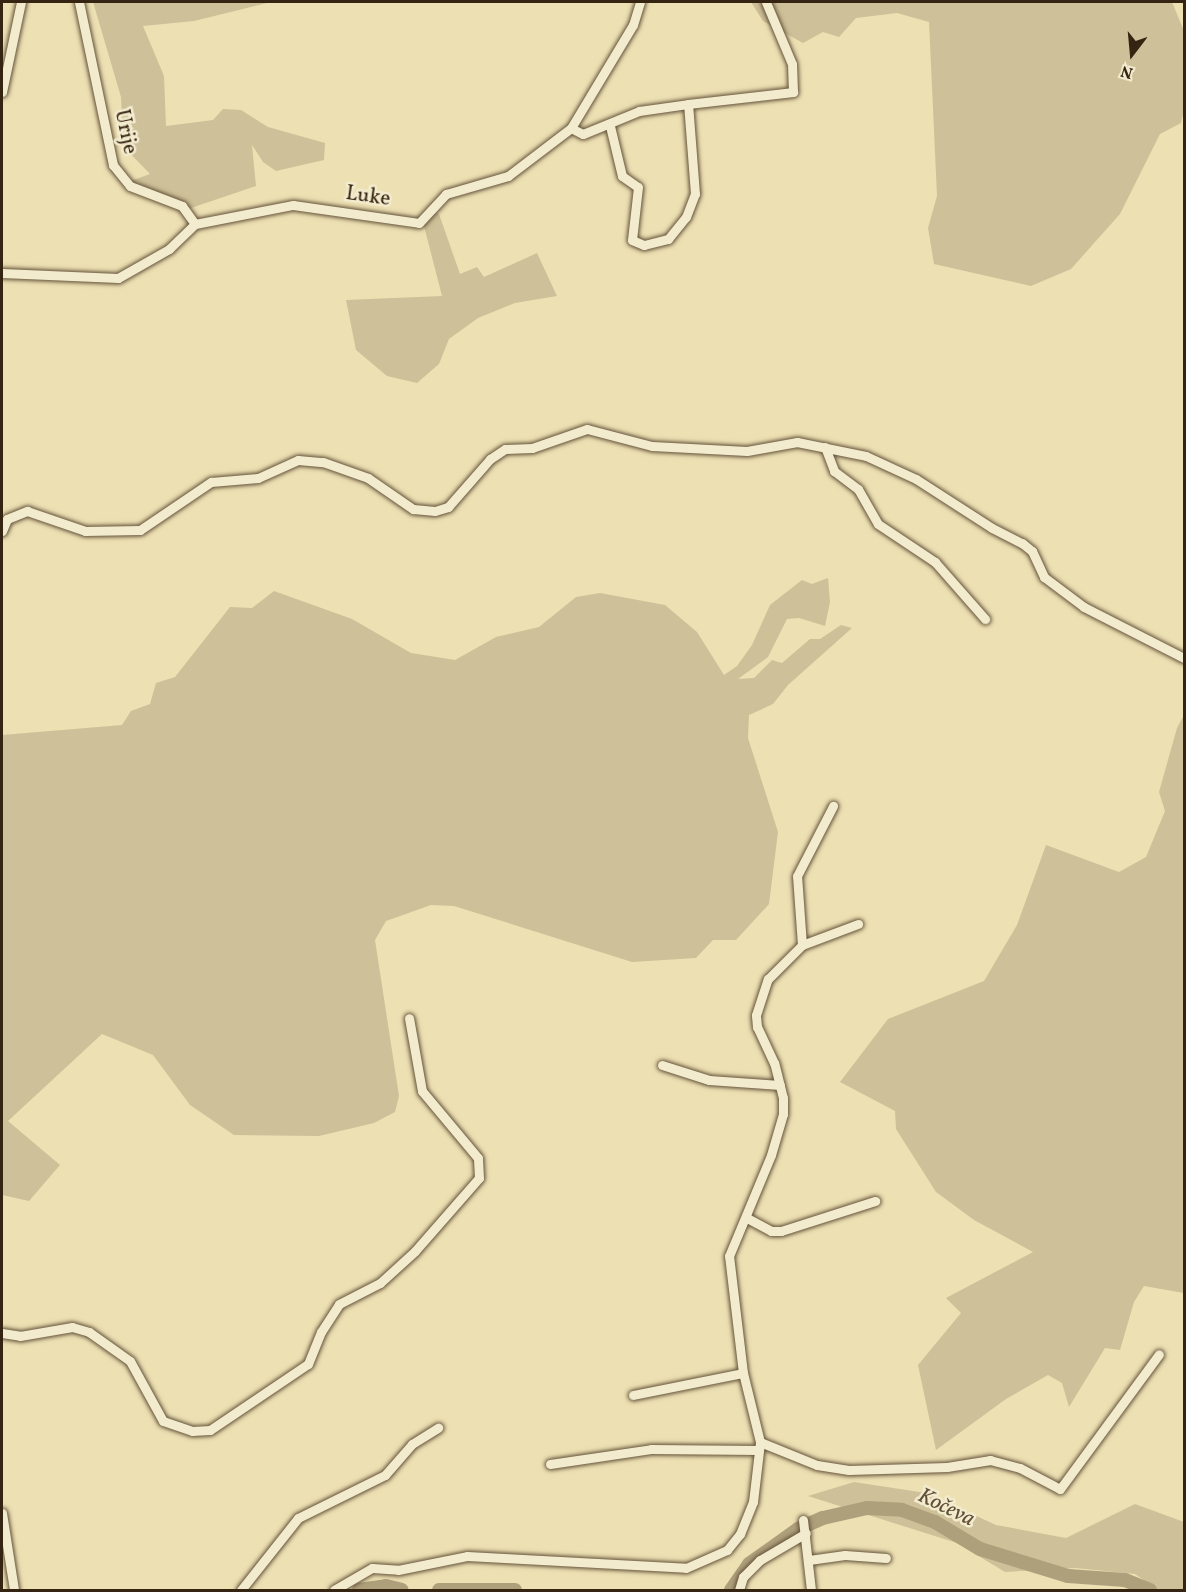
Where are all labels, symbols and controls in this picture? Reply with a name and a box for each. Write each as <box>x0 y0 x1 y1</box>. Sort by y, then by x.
north arrow <box>1102 24 1162 84</box>
text: N <box>1118 59 1136 83</box>
street label: Urije <box>108 107 142 157</box>
street label: Luke <box>344 181 392 213</box>
water label: Kočeva <box>913 1483 979 1533</box>

